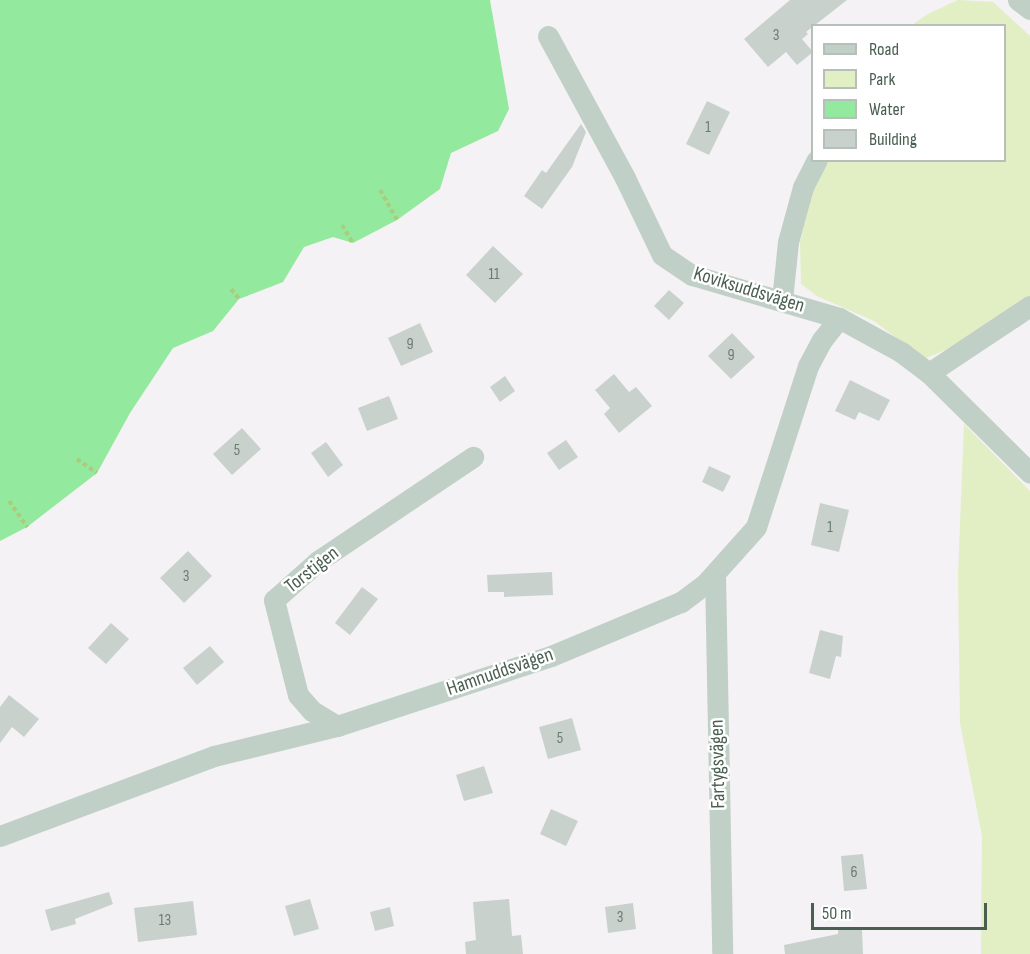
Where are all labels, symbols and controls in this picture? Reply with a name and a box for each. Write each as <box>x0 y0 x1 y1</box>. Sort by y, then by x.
legend <box>811 24 1006 162</box>
house number: 3 <box>773 26 779 46</box>
text: Road <box>869 39 899 60</box>
text: Park <box>869 69 895 90</box>
text: Water <box>869 99 905 120</box>
house number: 1 <box>705 118 711 138</box>
text: Building <box>869 129 917 150</box>
street label: Koviksuddsvägen <box>691 262 807 318</box>
house number: 11 <box>488 265 500 285</box>
house number: 9 <box>406 335 414 355</box>
house number: 9 <box>727 346 735 366</box>
house number: 5 <box>234 441 240 461</box>
house number: 1 <box>827 518 833 538</box>
street label: Torstigen <box>280 541 344 599</box>
house number: 3 <box>183 567 189 587</box>
street label: Hamnuddsvägen <box>444 643 556 701</box>
street label: Fartygsvägen <box>705 719 731 809</box>
house number: 5 <box>557 729 563 749</box>
house number: 6 <box>850 863 858 883</box>
scale bar <box>814 891 990 929</box>
text: 50 m <box>822 903 852 924</box>
house number: 3 <box>617 908 623 928</box>
house number: 13 <box>159 911 171 931</box>

